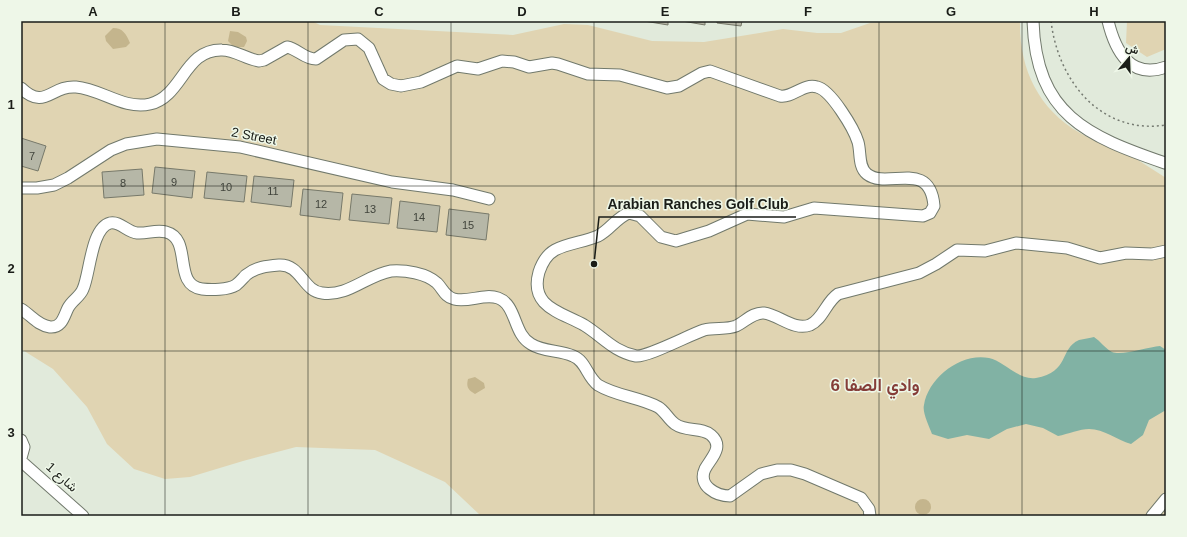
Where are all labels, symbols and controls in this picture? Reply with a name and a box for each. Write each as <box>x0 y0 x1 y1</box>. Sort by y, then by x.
text: A <box>88 4 98 19</box>
text: B <box>231 4 241 19</box>
text: C <box>374 4 384 19</box>
text: D <box>517 4 527 19</box>
text: E <box>661 4 670 19</box>
text: F <box>804 4 812 19</box>
text: G <box>946 4 956 19</box>
text: H <box>1089 4 1099 19</box>
north arrow <box>1109 38 1149 78</box>
text: ش <box>1124 41 1140 57</box>
text: 1 <box>7 97 15 112</box>
street label: 2 Street <box>230 124 278 148</box>
house number: 7 <box>29 150 35 162</box>
house number: 9 <box>171 176 177 188</box>
house number: 8 <box>120 177 126 189</box>
house number: 10 <box>220 181 232 193</box>
house number: 11 <box>267 185 279 197</box>
callout: Arabian Ranches Golf Club <box>599 191 796 217</box>
text: Arabian Ranches Golf Club <box>607 196 789 212</box>
house number: 12 <box>315 198 327 210</box>
house number: 13 <box>364 203 376 215</box>
house number: 14 <box>413 211 425 223</box>
house number: 15 <box>462 219 474 231</box>
text: 2 <box>7 261 15 276</box>
district label: وادي الصفا 6 <box>830 376 920 399</box>
text: 3 <box>7 425 15 440</box>
street label: شارع 1 <box>42 459 81 496</box>

